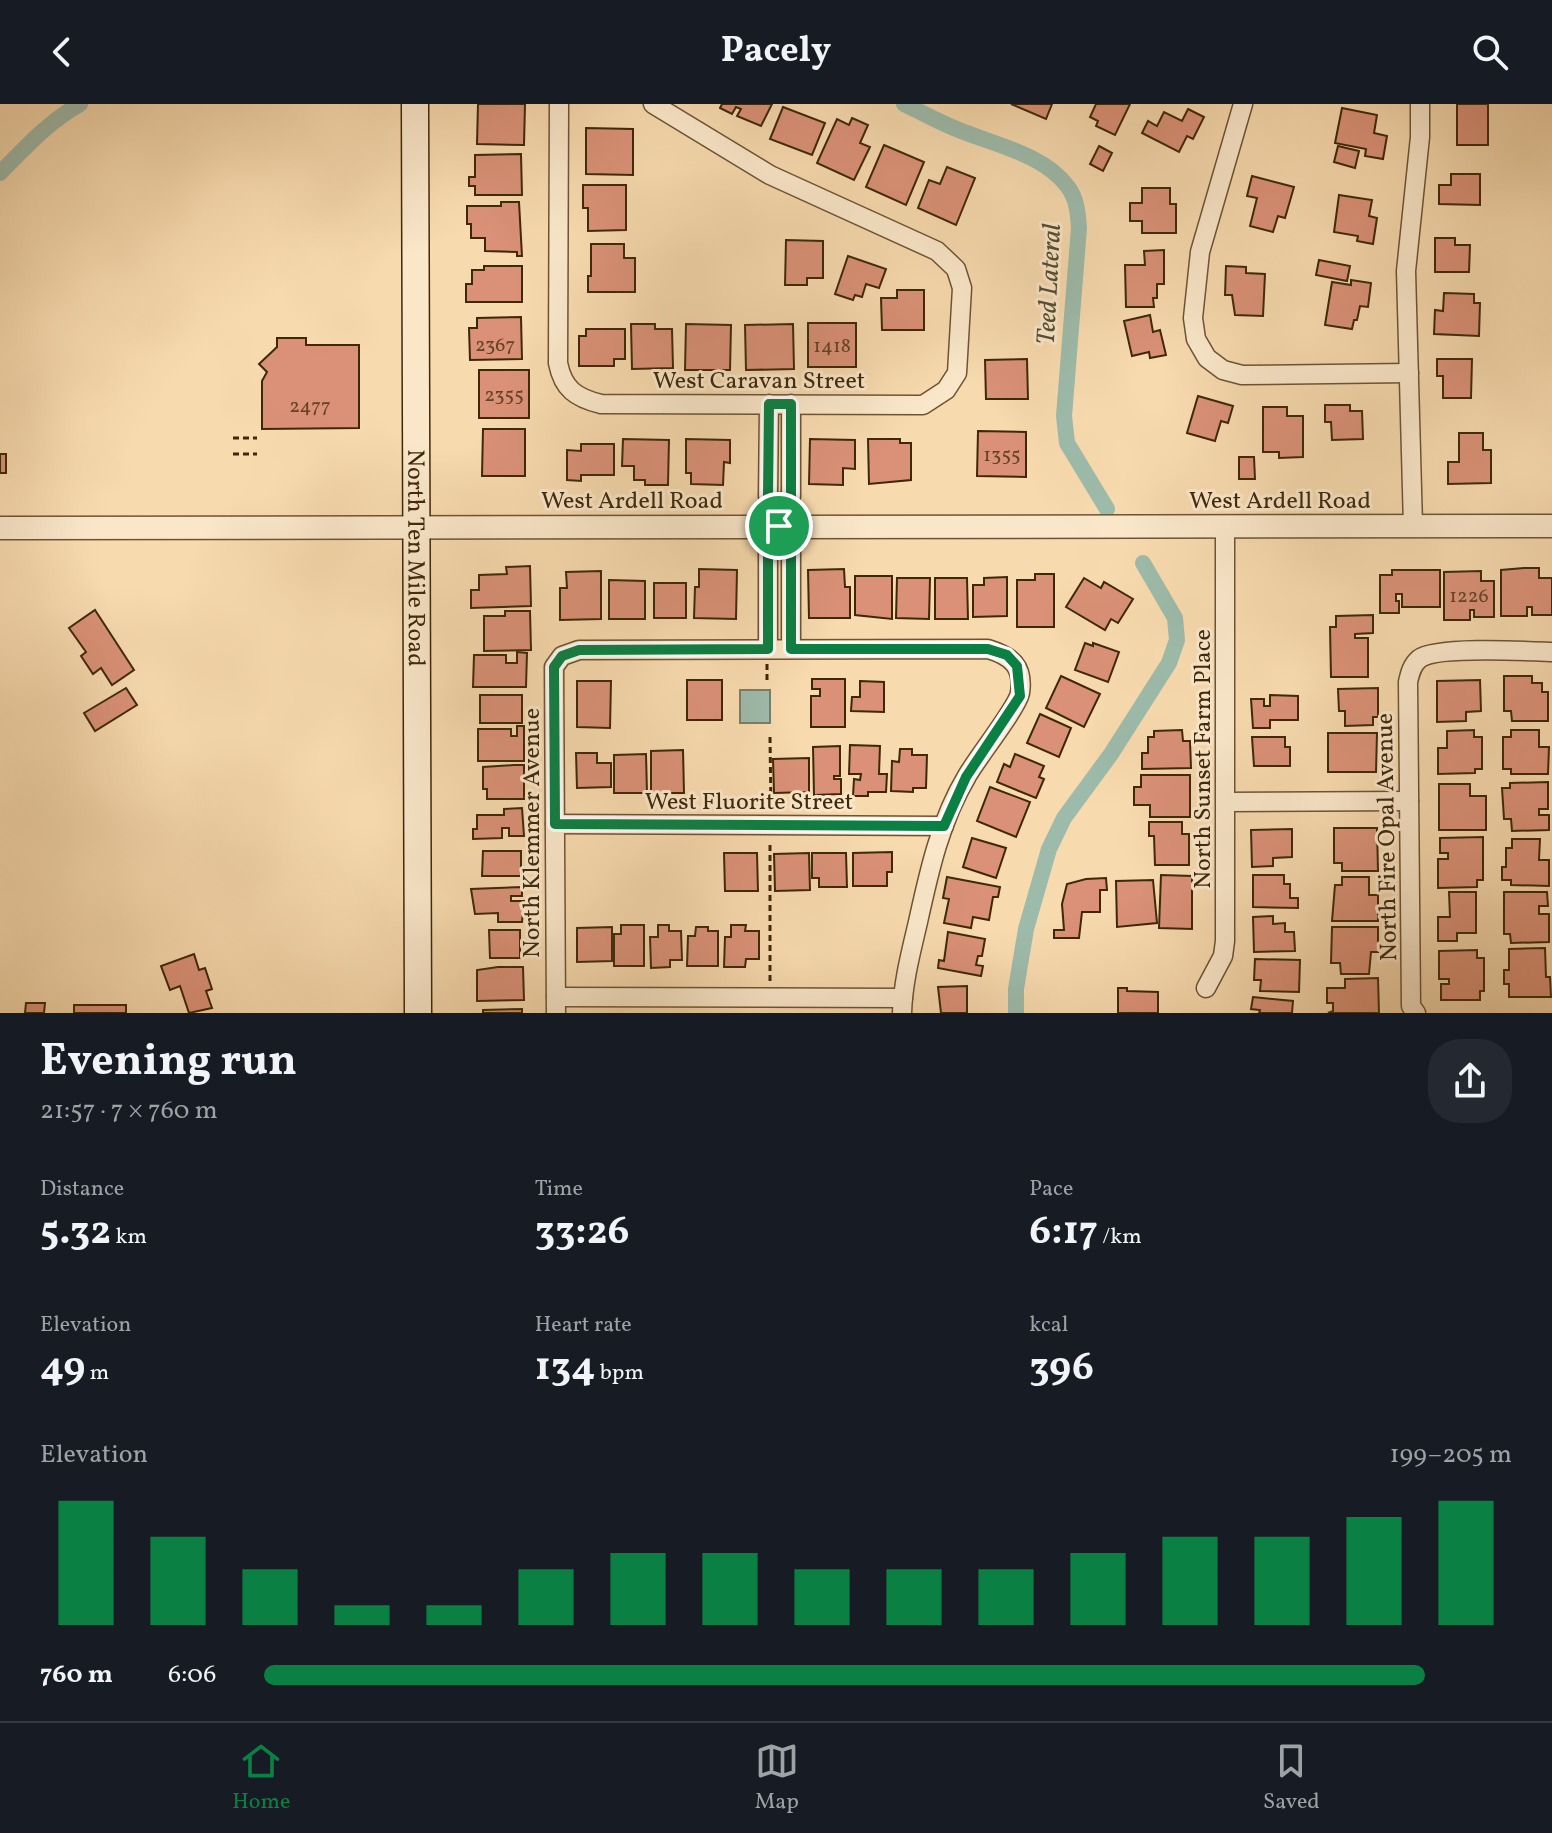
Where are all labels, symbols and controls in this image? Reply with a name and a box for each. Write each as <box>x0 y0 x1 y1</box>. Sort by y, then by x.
text: Pacely <box>721 27 831 77</box>
icon: back <box>40 30 84 74</box>
icon: search <box>1468 30 1512 74</box>
water label: Teed Lateral <box>1029 222 1071 346</box>
house number: 2367 <box>475 332 515 360</box>
house number: 1418 <box>813 333 851 361</box>
street label: West Caravan Street <box>653 365 865 399</box>
house number: 2355 <box>484 382 524 410</box>
house number: 2477 <box>289 393 331 421</box>
house number: 1355 <box>983 442 1021 470</box>
street label: North Ten Mile Road <box>397 449 432 667</box>
street label: West Ardell Road <box>541 485 723 519</box>
street label: West Ardell Road <box>1189 485 1371 519</box>
pin <box>745 492 813 560</box>
icon: arrive <box>757 504 801 548</box>
house number: 1226 <box>1449 583 1489 611</box>
street label: North Sunset Farm Place <box>1187 629 1221 889</box>
street label: North Klemmer Avenue <box>516 708 550 958</box>
street label: North Fire Opal Avenue <box>1369 713 1407 961</box>
street label: West Fluorite Street <box>645 786 853 820</box>
text: Evening run <box>40 1032 297 1093</box>
button: share <box>1428 1039 1512 1123</box>
text: 21:57 · 7 × 760 m <box>40 1093 218 1129</box>
text: Distance <box>40 1174 124 1205</box>
text: Time <box>535 1174 583 1205</box>
text: Pace <box>1029 1174 1073 1205</box>
text: 5.32 <box>40 1205 111 1261</box>
text: 33:26 <box>535 1205 629 1261</box>
text: 6:17 <box>1029 1205 1098 1261</box>
text: km <box>111 1222 147 1253</box>
text: /km <box>1098 1222 1142 1253</box>
text: Elevation <box>40 1310 131 1341</box>
text: Heart rate <box>535 1310 632 1341</box>
text: kcal <box>1029 1310 1068 1341</box>
text: 49 <box>40 1341 85 1397</box>
text: 134 <box>535 1341 595 1397</box>
text: 396 <box>1029 1341 1094 1397</box>
text: m <box>85 1358 109 1389</box>
text: bpm <box>595 1358 644 1389</box>
text: Elevation <box>40 1437 148 1473</box>
text: 199–205 m <box>1389 1437 1512 1473</box>
text: 760 m <box>40 1657 113 1693</box>
text: 6:06 <box>168 1657 216 1693</box>
tab: Home <box>232 1739 290 1818</box>
tab: Map <box>755 1739 799 1818</box>
tab: Saved <box>1263 1739 1320 1818</box>

